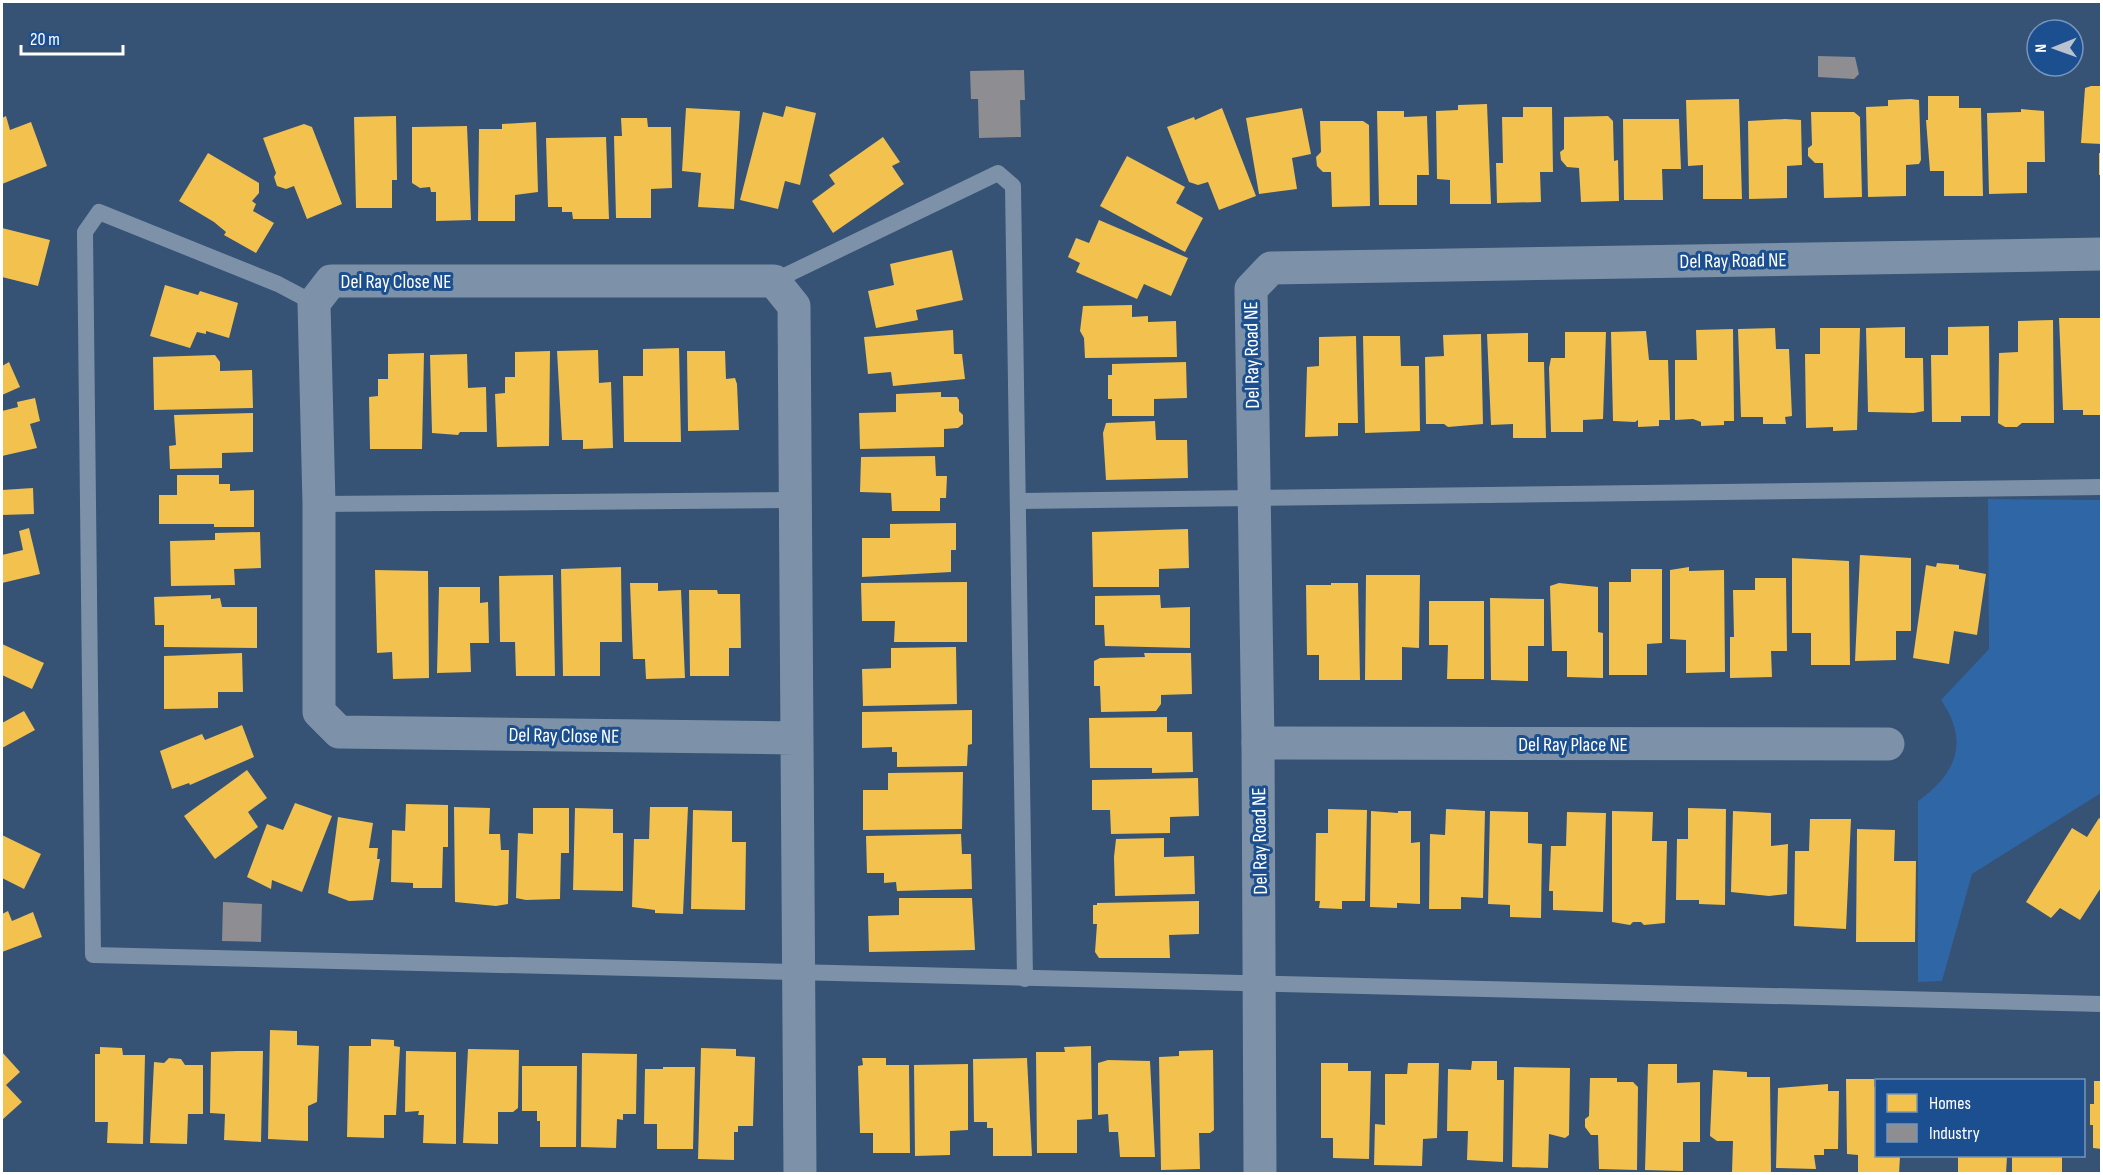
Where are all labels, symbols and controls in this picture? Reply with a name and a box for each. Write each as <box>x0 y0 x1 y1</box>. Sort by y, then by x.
scale bar <box>21 18 123 56</box>
north arrow <box>2025 18 2085 78</box>
text: 20 m <box>30 29 60 50</box>
text: N <box>2032 44 2051 53</box>
street label: Del Ray Road NE <box>1679 248 1787 274</box>
street label: Del Ray Close NE <box>341 270 451 294</box>
street label: Del Ray Road NE <box>1239 301 1265 409</box>
street label: Del Ray Close NE <box>508 723 620 749</box>
street label: Del Ray Place NE <box>1518 733 1628 757</box>
street label: Del Ray Road NE <box>1247 787 1273 895</box>
legend <box>1875 1079 2085 1157</box>
text: Homes <box>1929 1093 1971 1114</box>
text: Industry <box>1929 1123 1980 1144</box>

